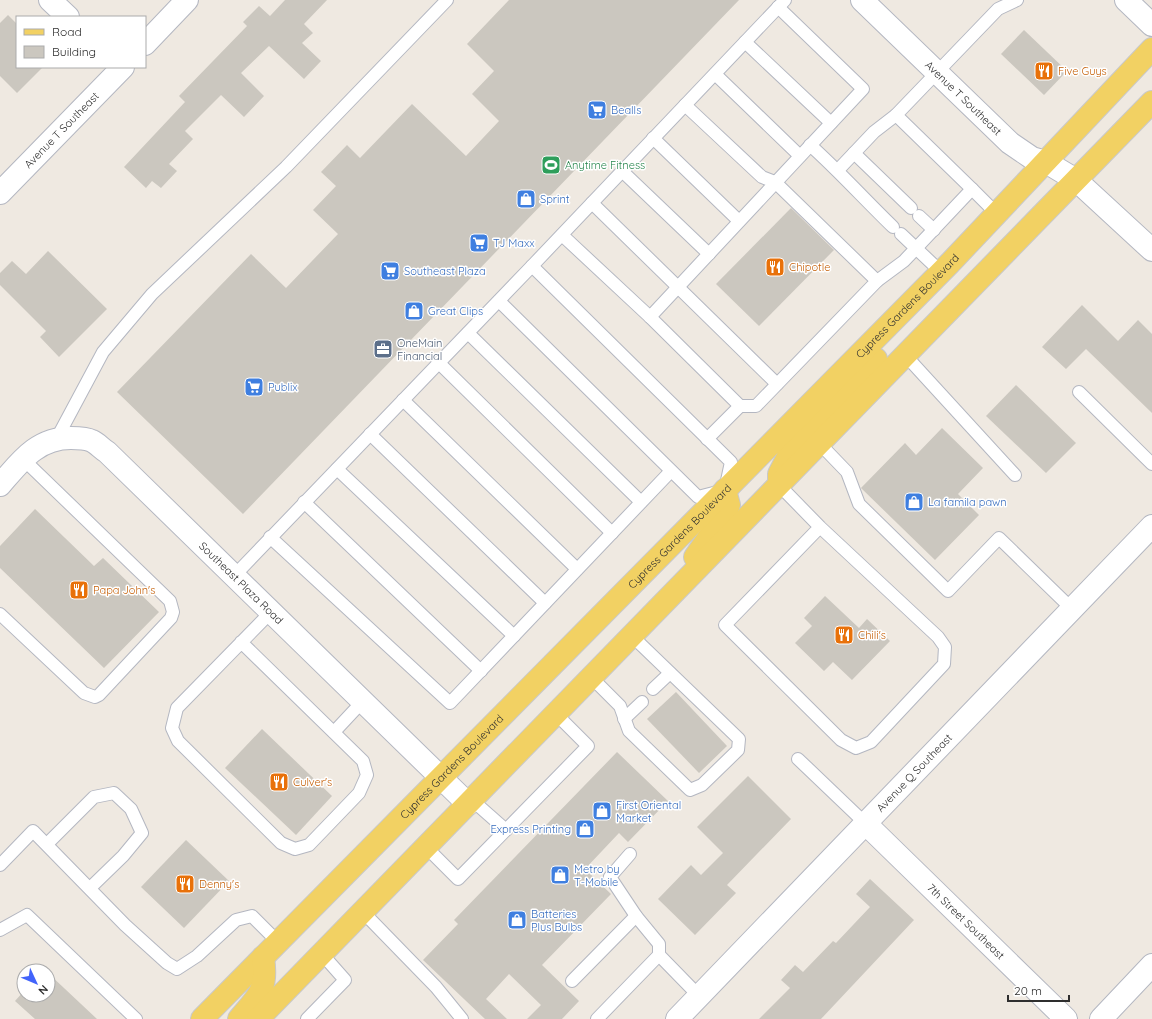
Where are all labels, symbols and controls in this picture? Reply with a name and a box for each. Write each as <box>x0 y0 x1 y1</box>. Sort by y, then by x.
legend <box>16 16 146 68</box>
text: Road <box>52 24 82 39</box>
text: Building <box>52 44 96 59</box>
street label: Avenue T Southeast <box>922 58 1005 138</box>
restaurant icon: Five Guys <box>1033 60 1055 82</box>
place label: Five Guys <box>1058 64 1107 78</box>
street label: Avenue T Southeast <box>21 89 102 171</box>
supermarket icon: Bealls <box>586 99 608 121</box>
place label: Bealls <box>611 103 641 117</box>
sports icon: Anytime Fitness <box>540 154 562 176</box>
place label: Anytime Fitness <box>565 158 645 172</box>
shop icon: Sprint <box>515 188 537 210</box>
place label: Sprint <box>540 192 570 206</box>
supermarket icon: TJ Maxx <box>468 232 490 254</box>
place label: TJ Maxx <box>493 236 535 250</box>
street label: Cypress Gardens Boulevard <box>853 251 962 361</box>
restaurant icon: Chipotle <box>764 256 786 278</box>
supermarket icon: Southeast Plaza <box>379 260 401 282</box>
place label: Chipotle <box>789 260 830 274</box>
place label: Southeast Plaza <box>404 264 486 278</box>
shop icon: Great Clips <box>403 300 425 322</box>
place label: Great Clips <box>428 304 483 318</box>
place label: OneMain Financial <box>397 336 442 363</box>
office icon: OneMain Financial <box>372 338 394 360</box>
supermarket icon: Publix <box>243 376 265 398</box>
place label: Publix <box>268 380 298 394</box>
street label: Cypress Gardens Boulevard <box>625 481 734 592</box>
shop icon: La famila pawn <box>903 491 925 513</box>
place label: La famila pawn <box>928 495 1007 509</box>
street label: Southeast Plaza Road <box>196 539 286 627</box>
restaurant icon: Papa John's <box>68 579 90 601</box>
place label: Papa John's <box>93 583 155 597</box>
restaurant icon: Chili's <box>833 624 855 646</box>
place label: Chili's <box>858 628 886 642</box>
street label: Cypress Gardens Boulevard <box>397 711 506 822</box>
street label: Avenue Q Southeast <box>873 731 955 815</box>
restaurant icon: Culver's <box>268 771 290 793</box>
place label: Culver's <box>293 775 332 789</box>
place label: First Oriental Market <box>616 798 681 825</box>
shop icon: First Oriental Market <box>591 800 613 822</box>
shop icon: Express Printing <box>574 818 596 840</box>
place label: Express Printing <box>490 822 571 836</box>
place label: Metro by T-Mobile <box>574 862 620 889</box>
shop icon: Metro by T-Mobile <box>549 864 571 886</box>
restaurant icon: Denny's <box>174 873 196 895</box>
place label: Denny's <box>199 877 239 891</box>
street label: 7th Street Southeast <box>924 881 1008 962</box>
place label: Batteries Plus Bulbs <box>531 907 582 934</box>
shop icon: Batteries Plus Bulbs <box>506 909 528 931</box>
north arrow <box>16 963 56 1003</box>
scale bar <box>1008 977 1069 1003</box>
text: N <box>35 982 51 998</box>
text: 20 m <box>1014 983 1042 998</box>

